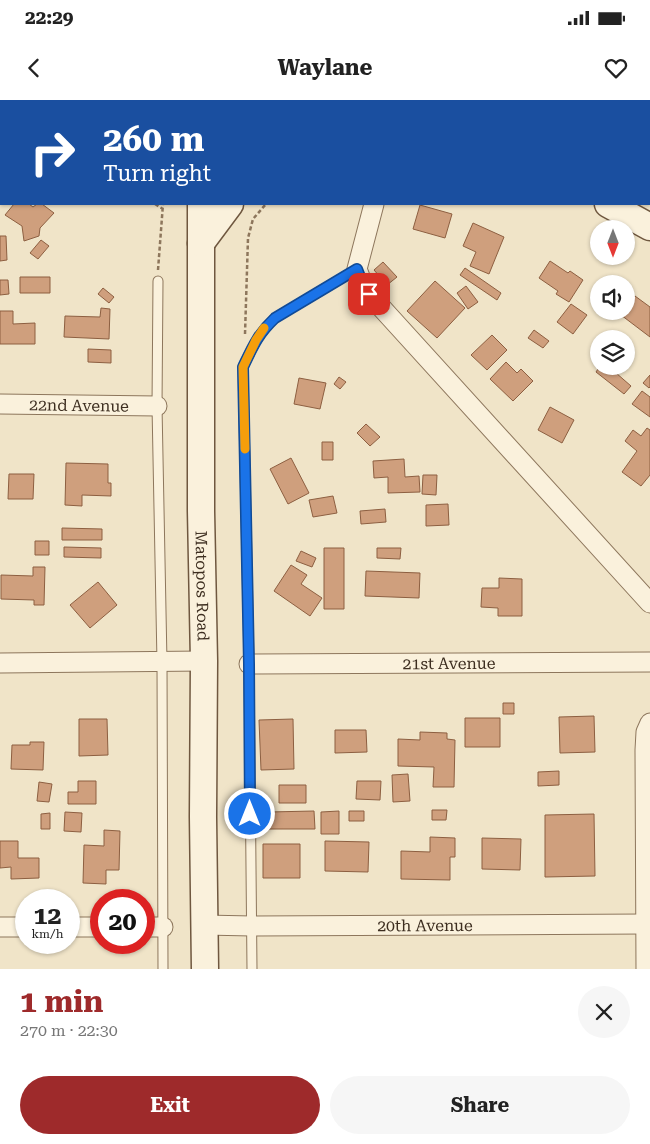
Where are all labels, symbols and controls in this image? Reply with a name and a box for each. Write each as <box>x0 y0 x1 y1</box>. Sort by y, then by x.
text: 22:29 <box>25 6 74 29</box>
icon: back <box>20 54 48 82</box>
icon: heart <box>602 54 630 82</box>
text: Waylane <box>277 55 373 80</box>
text: 260 m <box>103 119 204 160</box>
icon: right <box>20 120 85 185</box>
text: Turn right <box>103 161 211 186</box>
north arrow <box>590 220 635 265</box>
map controls <box>590 220 635 375</box>
pin <box>348 273 390 315</box>
button: sound <box>590 275 635 320</box>
icon: arrive <box>355 280 383 308</box>
button: layers <box>590 330 635 375</box>
street label: 22nd Avenue <box>29 395 129 416</box>
street label: Matopos Road <box>191 531 213 641</box>
street label: 21st Avenue <box>402 654 496 673</box>
position arrow <box>223 787 275 839</box>
speed limit sign: 20 <box>90 889 155 954</box>
text: 12 <box>33 901 62 930</box>
street label: 20th Avenue <box>377 916 473 935</box>
text: km/h <box>31 927 64 941</box>
text: 1 min <box>20 984 103 1019</box>
button: close <box>578 986 630 1038</box>
text: 270 m · 22:30 <box>20 1021 118 1040</box>
button: Exit <box>20 1076 320 1134</box>
button: Share <box>330 1076 630 1134</box>

